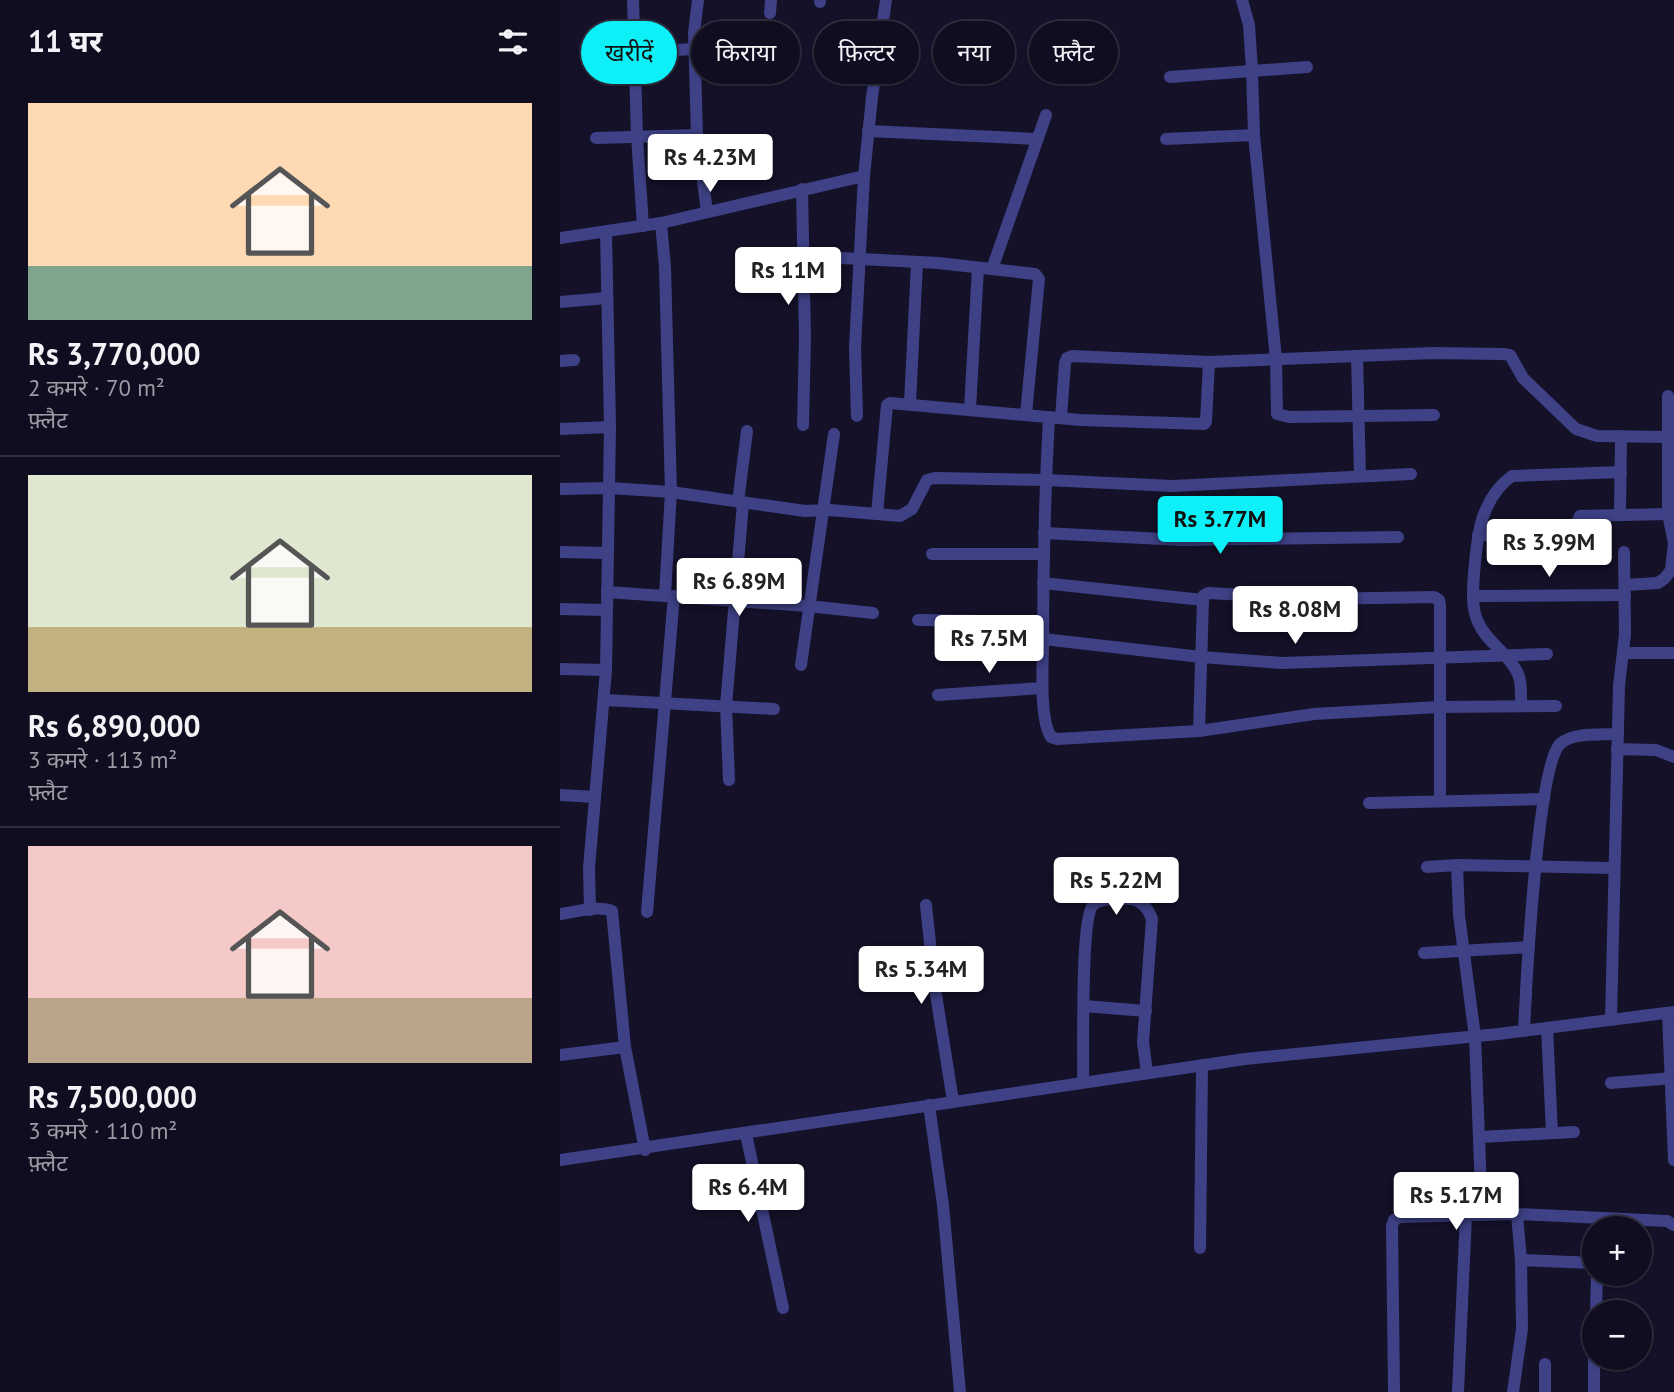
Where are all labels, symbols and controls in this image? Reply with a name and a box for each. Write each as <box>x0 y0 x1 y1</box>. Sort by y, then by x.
text: 11 घर <box>28 21 102 60</box>
chip: खरीदें <box>581 21 677 84</box>
chip: किराया <box>691 21 800 84</box>
chip: फ़िल्टर <box>814 21 919 84</box>
chip: नया <box>933 21 1015 84</box>
chip: फ़्लैट <box>1029 21 1118 84</box>
icon: filters <box>494 23 532 61</box>
pin: Rs 4.23M <box>638 134 782 194</box>
text: Rs 4.23M <box>664 142 756 171</box>
icon: home <box>217 148 343 274</box>
pin: Rs 11M <box>731 247 845 307</box>
text: Rs 11M <box>751 255 825 284</box>
text: Rs 3,770,000 <box>28 334 201 373</box>
text: 2 कमरे · 70 m² <box>28 373 165 402</box>
text: फ़्लैट <box>28 405 68 434</box>
pin: Rs 3.77M <box>1148 496 1292 556</box>
text: Rs 3.77M <box>1174 504 1266 533</box>
icon: home <box>217 520 343 646</box>
pin: Rs 3.99M <box>1477 520 1621 579</box>
text: Rs 3.99M <box>1503 527 1595 556</box>
pin: Rs 6.89M <box>667 558 811 618</box>
text: Rs 6.89M <box>693 566 785 595</box>
pin: Rs 8.08M <box>1223 586 1367 646</box>
text: Rs 8.08M <box>1249 594 1341 623</box>
pin: Rs 7.5M <box>924 616 1054 675</box>
text: Rs 7.5M <box>951 623 1027 652</box>
text: Rs 6,890,000 <box>28 706 201 745</box>
text: 3 कमरे · 113 m² <box>28 745 177 774</box>
text: फ़्लैट <box>28 777 68 806</box>
pin: Rs 5.22M <box>1044 858 1188 917</box>
text: Rs 5.22M <box>1070 865 1162 894</box>
icon: home <box>217 891 343 1017</box>
pin: Rs 5.34M <box>849 946 993 1006</box>
text: Rs 5.34M <box>875 954 967 983</box>
text: Rs 7,500,000 <box>28 1077 197 1116</box>
text: 3 कमरे · 110 m² <box>28 1116 177 1145</box>
text: फ़्लैट <box>28 1148 68 1177</box>
pin: Rs 6.4M <box>683 1164 813 1224</box>
text: Rs 6.4M <box>708 1172 788 1201</box>
pin: Rs 5.17M <box>1384 1172 1528 1232</box>
text: Rs 5.17M <box>1410 1180 1502 1209</box>
map controls <box>1582 1216 1652 1370</box>
button: + <box>1582 1216 1652 1286</box>
button: − <box>1582 1300 1652 1370</box>

